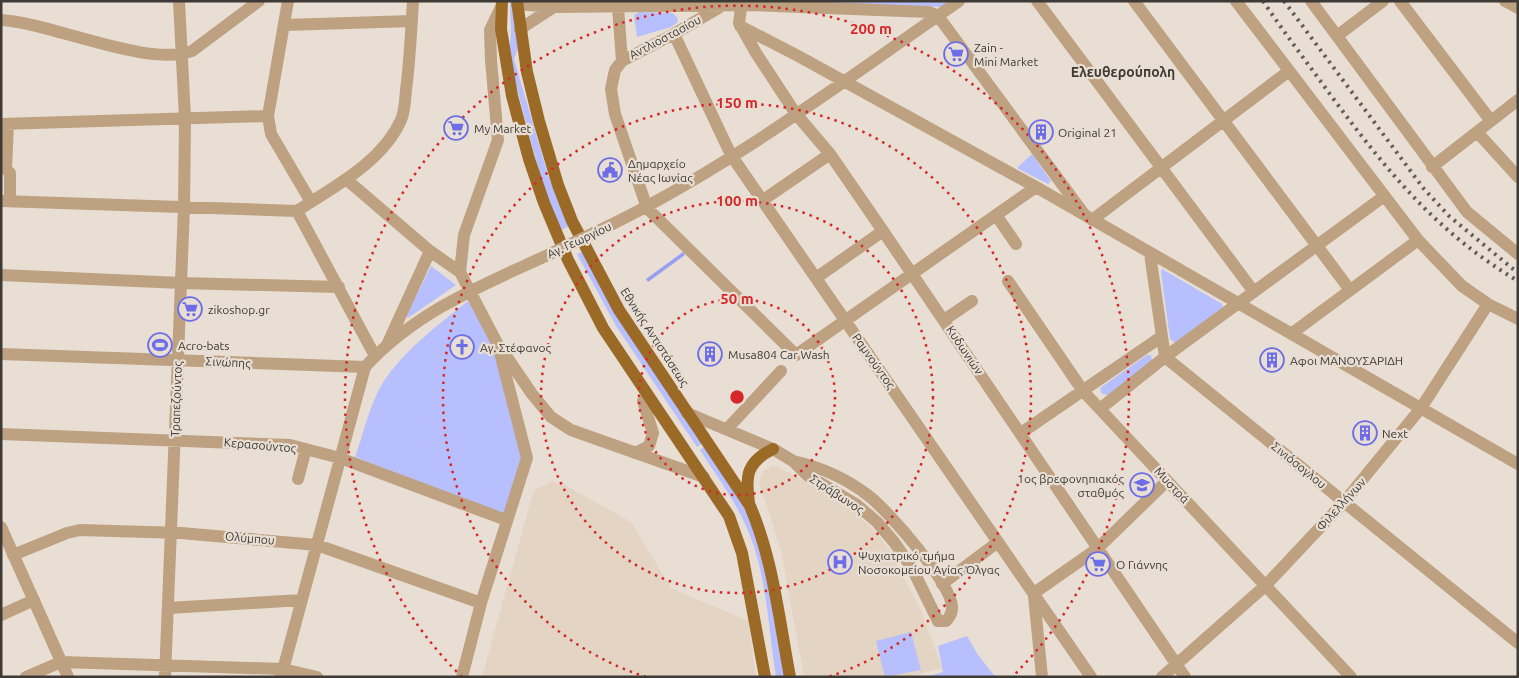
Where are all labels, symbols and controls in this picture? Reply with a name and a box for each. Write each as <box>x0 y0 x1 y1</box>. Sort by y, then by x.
street label: Αντλιοστασίου <box>627 13 703 61</box>
text: 200 m <box>850 20 892 37</box>
supermarket icon: Zain - Mini Market <box>943 41 969 67</box>
place label: Zain - Mini Market <box>974 41 1038 68</box>
district label: Ελευθερούπολη <box>1071 64 1175 80</box>
text: 150 m <box>716 94 758 111</box>
supermarket icon: My Market <box>443 115 469 141</box>
building icon: Original 21 <box>1028 119 1054 145</box>
place label: My Market <box>474 122 532 135</box>
place label: Original 21 <box>1058 126 1117 139</box>
public building icon: Δημαρχείο Νέας Ιωνίας <box>597 157 623 183</box>
place label: Δημαρχείο Νέας Ιωνίας <box>628 157 693 185</box>
text: 100 m <box>716 192 758 209</box>
street label: Αγ. Γεωργίου <box>545 219 613 261</box>
street label: Εθνικής Αντιστάσεως <box>617 285 692 390</box>
text: 50 m <box>720 290 754 307</box>
supermarket icon: zikoshop.gr <box>177 296 203 322</box>
place label: zikoshop.gr <box>208 303 270 316</box>
street label: Κυδωνιών <box>944 323 986 377</box>
street label: Ραμνούντος <box>849 331 898 392</box>
sports icon: Acro-bats <box>147 332 173 358</box>
church icon: Αγ. Στέφανος <box>449 334 475 360</box>
place label: Acro-bats <box>178 339 230 352</box>
place label: Αγ. Στέφανος <box>480 341 551 355</box>
building icon: Musa804 Car Wash <box>697 341 723 367</box>
building icon: Αφοι ΜΑΝΟΥΣΑΡΙΔΗ <box>1259 347 1285 373</box>
place label: Musa804 Car Wash <box>728 348 830 361</box>
street label: Σινώπης <box>205 354 251 371</box>
place label: Αφοι ΜΑΝΟΥΣΑΡΙΔΗ <box>1290 354 1403 367</box>
street label: Τραπεζούντος <box>168 360 185 437</box>
centre of rings <box>728 388 746 406</box>
building icon: Next <box>1352 420 1378 446</box>
place label: Next <box>1382 427 1408 440</box>
street label: Κερασούντος <box>223 435 297 456</box>
street label: Σινιόσογλου <box>1269 439 1329 491</box>
street label: Μυστρά <box>1152 464 1192 506</box>
street label: Στράβωνος <box>807 472 867 517</box>
place label: 1ος βρεφονηπιακός σταθμός <box>1017 472 1125 500</box>
school or university icon: 1ος βρεφονηπιακός σταθμός <box>1129 472 1155 498</box>
street label: Φιλελλήνων <box>1314 475 1368 533</box>
street label: Ολύμπου <box>225 529 275 547</box>
hospital icon: Ψυχιατρικό τμήμα Νοσοκομείου Αγίας Όλγας <box>827 549 853 575</box>
place label: Ψυχιατρικό τμήμα Νοσοκομείου Αγίας Όλγας <box>858 549 1000 577</box>
supermarket icon: Ο Γιάννης <box>1085 551 1111 577</box>
place label: Ο Γιάννης <box>1116 558 1168 572</box>

